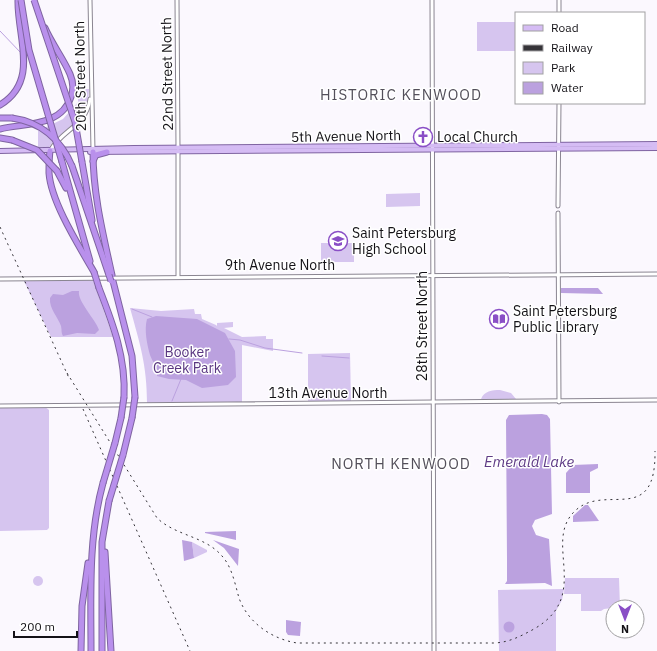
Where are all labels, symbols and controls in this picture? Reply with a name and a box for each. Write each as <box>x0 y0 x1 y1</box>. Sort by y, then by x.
legend <box>515 12 645 104</box>
street label: 22nd Street North <box>157 17 177 131</box>
text: Road <box>551 20 579 35</box>
street label: 20th Street North <box>70 21 90 131</box>
text: Railway <box>551 40 593 55</box>
text: Park <box>551 60 576 75</box>
text: Water <box>551 80 584 95</box>
district label: HISTORIC KENWOOD <box>320 85 482 104</box>
street label: 5th Avenue North <box>291 126 401 146</box>
church icon: Local Church <box>412 126 434 148</box>
place label: Local Church <box>437 128 518 146</box>
place label: Saint Petersburg High School <box>352 224 457 258</box>
school or university icon: Saint Petersburg High School <box>327 230 349 252</box>
street label: 9th Avenue North <box>225 256 335 274</box>
street label: 28th Street North <box>413 271 431 381</box>
place label: Saint Petersburg Public Library <box>513 302 618 336</box>
library icon: Saint Petersburg Public Library <box>488 308 510 330</box>
park label: Booker Creek Park <box>153 343 222 377</box>
street label: 13th Avenue North <box>269 384 387 402</box>
water label: Emerald Lake <box>484 452 574 471</box>
district label: NORTH KENWOOD <box>331 454 471 473</box>
north arrow <box>605 599 645 639</box>
scale bar <box>14 613 77 639</box>
text: 200 m <box>20 619 55 634</box>
text: N <box>621 622 629 636</box>

